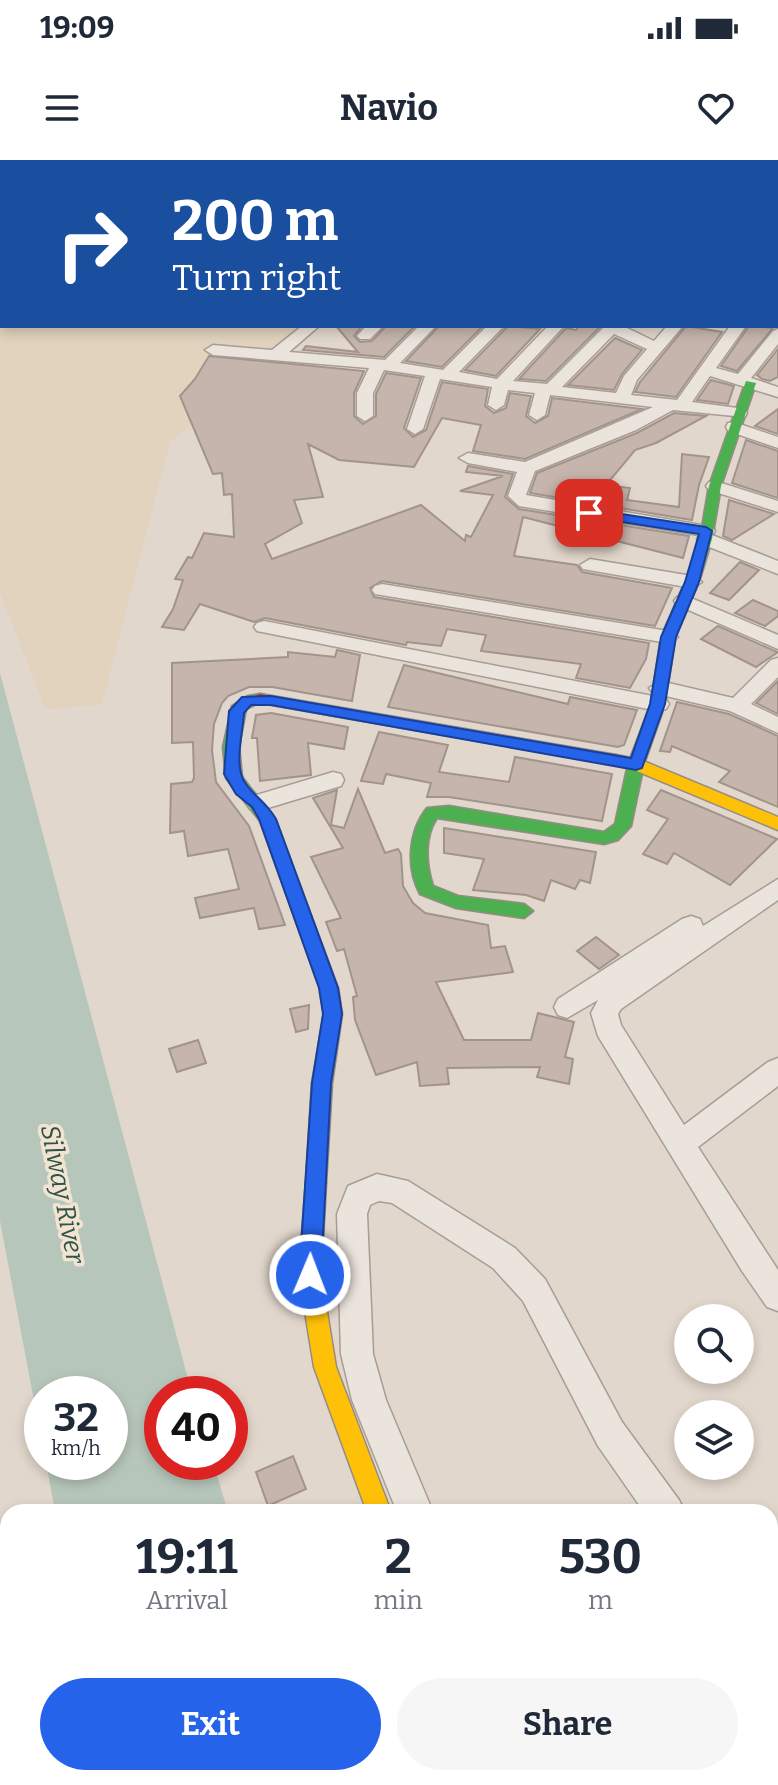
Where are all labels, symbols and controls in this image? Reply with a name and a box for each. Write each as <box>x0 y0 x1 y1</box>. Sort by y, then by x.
text: 19:09 <box>40 10 114 46</box>
icon: menu <box>40 86 84 130</box>
text: Navio <box>340 86 438 130</box>
icon: heart <box>694 86 738 130</box>
text: 200 m <box>172 188 338 255</box>
icon: right <box>40 192 144 296</box>
text: Turn right <box>172 256 341 300</box>
pin <box>555 479 623 547</box>
icon: arrive <box>567 491 611 535</box>
water label: Silway River <box>34 1122 91 1267</box>
position arrow <box>268 1233 352 1317</box>
map controls <box>674 1304 754 1480</box>
button: search <box>674 1304 754 1384</box>
speed limit sign: 40 <box>144 1376 248 1480</box>
text: 32 <box>53 1394 99 1442</box>
button: layers <box>674 1400 754 1480</box>
text: km/h <box>51 1436 101 1460</box>
text: 19:11 <box>136 1528 238 1586</box>
text: 2 <box>385 1528 412 1586</box>
text: 530 <box>559 1528 642 1586</box>
text: Arrival <box>146 1585 228 1616</box>
text: min <box>374 1585 423 1616</box>
text: m <box>588 1585 613 1616</box>
button: Exit <box>40 1678 381 1770</box>
button: Share <box>397 1678 738 1770</box>

